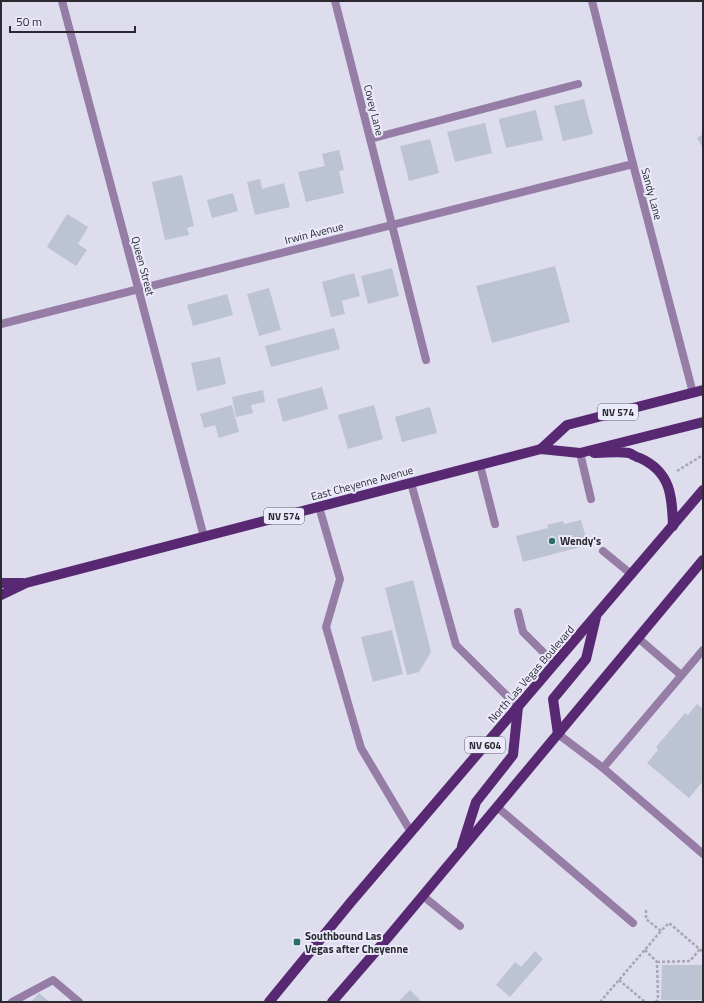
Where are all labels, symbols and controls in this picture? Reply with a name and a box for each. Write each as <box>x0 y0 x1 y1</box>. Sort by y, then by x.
scale bar <box>10 8 135 34</box>
text: 50 m <box>16 12 42 31</box>
street label: Covey Lane <box>360 83 388 138</box>
street label: Sandy Lane <box>637 166 667 222</box>
street label: Irwin Avenue <box>283 218 345 248</box>
street label: Queen Street <box>127 235 159 298</box>
road number: NV 574 <box>598 404 638 420</box>
street label: East Cheyenne Avenue <box>309 462 415 504</box>
road number: NV 574 <box>264 508 304 524</box>
place label: Wendy's <box>560 533 601 549</box>
marker: Wendy's <box>547 536 557 546</box>
street label: North Las Vegas Boulevard <box>484 622 578 726</box>
road number: NV 604 <box>465 737 505 753</box>
place label: Southbound Las Vegas after Cheyenne <box>305 928 408 957</box>
marker: Southbound Las Vegas after Cheyenne <box>292 937 302 947</box>

